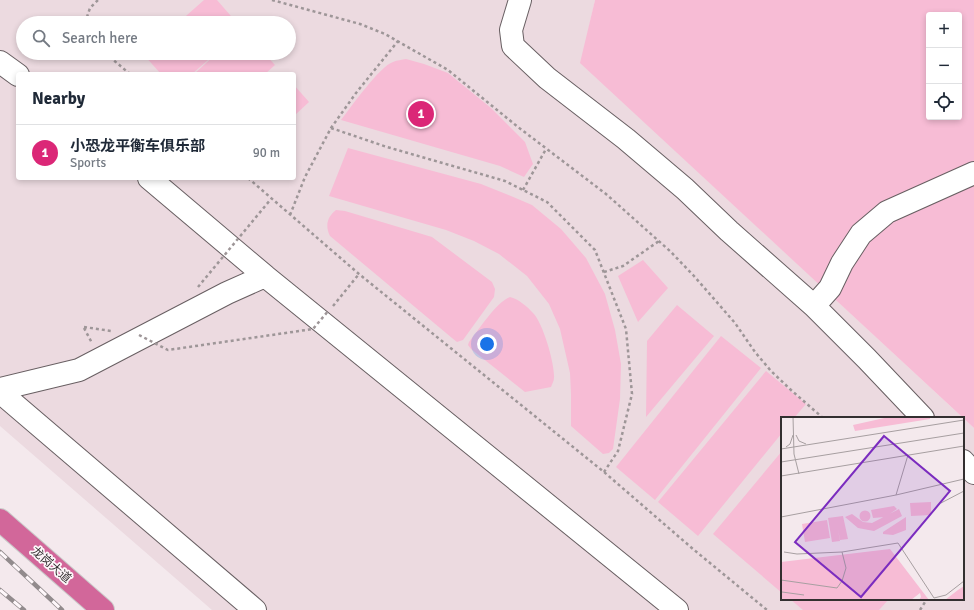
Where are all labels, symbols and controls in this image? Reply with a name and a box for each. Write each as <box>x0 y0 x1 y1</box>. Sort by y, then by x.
map controls <box>926 12 962 120</box>
button: + <box>926 12 962 48</box>
search box <box>16 16 296 60</box>
icon: search <box>30 27 52 49</box>
text: Search here <box>62 29 138 47</box>
button: − <box>926 48 962 84</box>
button: locate <box>926 84 962 120</box>
text: Nearby <box>32 88 85 109</box>
pin: 1 <box>408 99 434 129</box>
text: 小恐龙平衡车俱乐部 <box>70 137 205 155</box>
text: 1 <box>41 145 49 161</box>
text: 90 m <box>253 145 280 161</box>
text: Sports <box>70 155 106 171</box>
your location <box>477 334 497 354</box>
inset map <box>781 417 964 600</box>
street label: 龙岗大道 <box>28 544 74 586</box>

